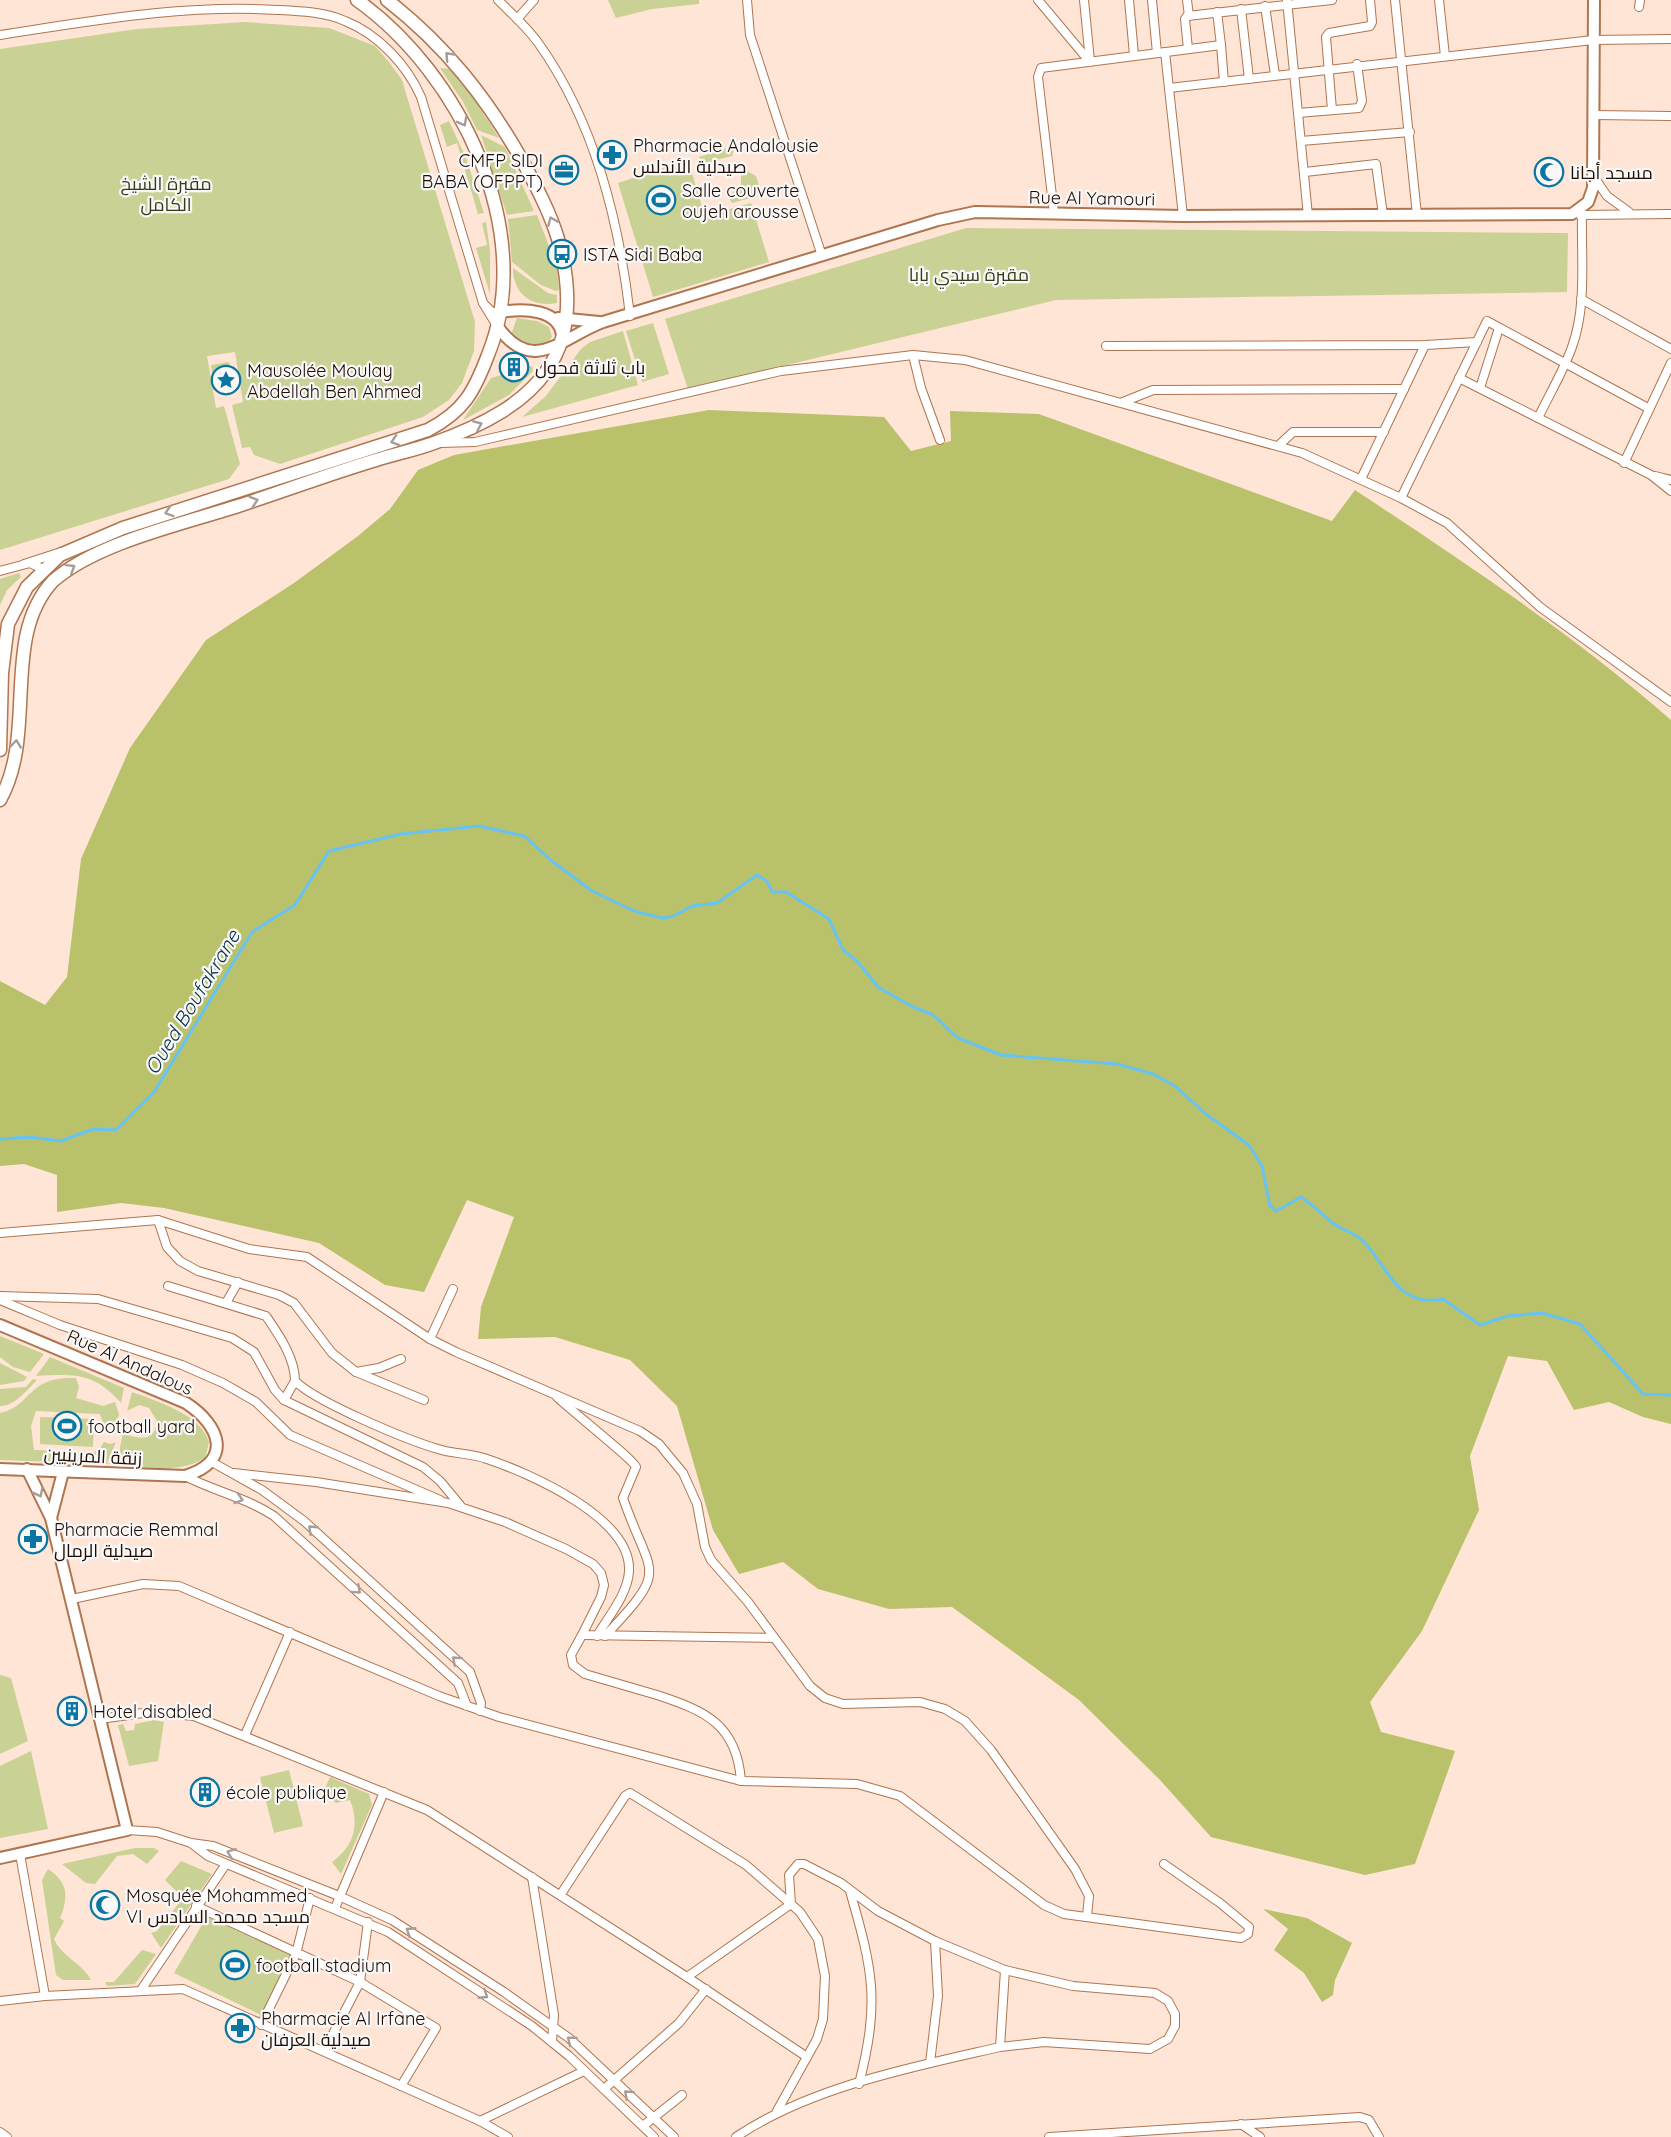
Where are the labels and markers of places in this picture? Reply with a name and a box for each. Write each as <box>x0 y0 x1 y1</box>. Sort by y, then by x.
place label: Pharmacie Andalousie صيدلية الأندلس <box>633 134 819 178</box>
pharmacy icon: Pharmacie Andalousie صيدلية الأندلس <box>596 139 628 171</box>
place label: CMFP SIDI BABA (OFPPT) <box>422 149 543 193</box>
office icon: CMFP SIDI BABA (OFPPT) <box>548 154 580 186</box>
mosque icon: مسجد أجانا <box>1533 156 1565 188</box>
place label: مسجد أجانا <box>1570 161 1653 184</box>
place label: Salle couverte oujeh arousse <box>682 179 799 223</box>
sports icon: Salle couverte oujeh arousse <box>645 184 677 216</box>
bus stop icon: ISTA Sidi Baba <box>546 238 578 270</box>
place label: ISTA Sidi Baba <box>583 243 702 266</box>
building icon: باب ثلاثة فحول <box>498 351 530 383</box>
place label: باب ثلاثة فحول <box>535 356 645 379</box>
place label: Mausolée Moulay Abdellah Ben Ahmed <box>247 359 422 403</box>
place icon: Mausolée Moulay Abdellah Ben Ahmed <box>210 364 242 396</box>
sports icon: football yard <box>51 1410 83 1442</box>
place label: football yard <box>88 1415 195 1438</box>
place label: Pharmacie Remmal صيدلية الرمال <box>54 1518 218 1562</box>
pharmacy icon: Pharmacie Remmal صيدلية الرمال <box>17 1523 49 1555</box>
building icon: Hotel disabled <box>56 1695 88 1727</box>
place label: Hotel disabled <box>93 1700 212 1723</box>
building icon: école publique <box>189 1776 221 1808</box>
place label: école publique <box>226 1781 347 1804</box>
place label: Mosquée Mohammed VI مسجد محمد السادس <box>126 1884 310 1928</box>
mosque icon: Mosquée Mohammed VI مسجد محمد السادس <box>89 1889 121 1921</box>
sports icon: football stadium <box>219 1949 251 1981</box>
place label: football stadium <box>256 1954 392 1977</box>
place label: Pharmacie Al Irfane صيدلية العرفان <box>261 2007 425 2051</box>
pharmacy icon: Pharmacie Al Irfane صيدلية العرفان <box>224 2012 256 2044</box>

